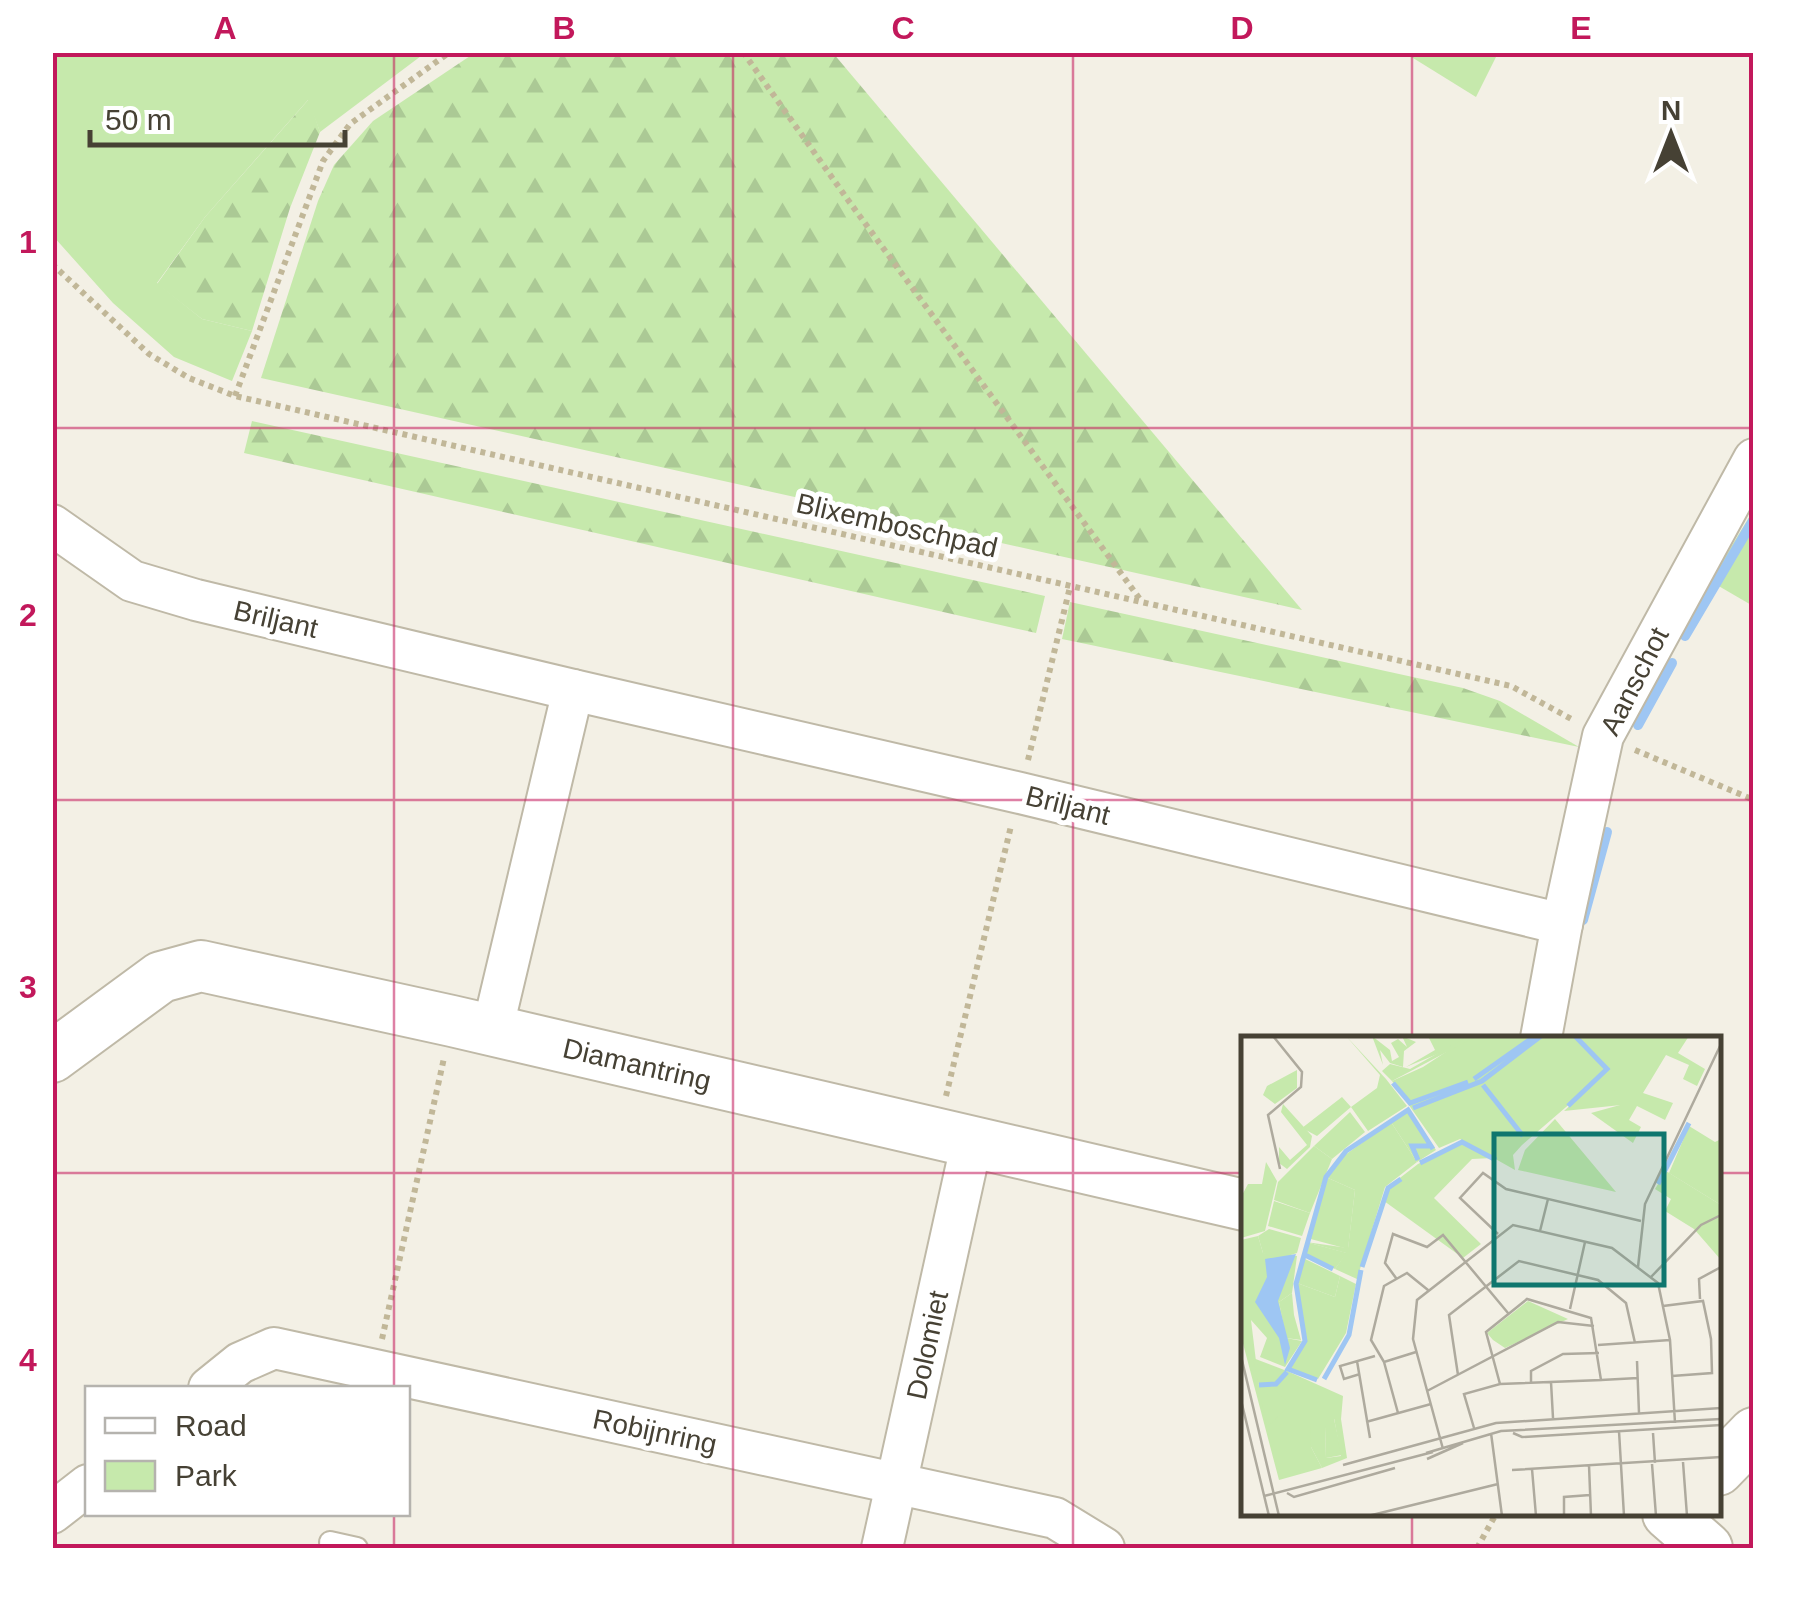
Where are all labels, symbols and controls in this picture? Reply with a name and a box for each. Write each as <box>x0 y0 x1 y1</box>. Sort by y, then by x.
text: A <box>213 10 237 46</box>
text: B <box>552 10 576 46</box>
text: C <box>891 10 915 46</box>
text: D <box>1230 10 1254 46</box>
text: E <box>1570 10 1592 46</box>
scale bar <box>90 85 345 147</box>
north arrow <box>1621 85 1721 185</box>
text: N <box>1661 95 1681 126</box>
text: 50 m <box>105 103 172 136</box>
text: 1 <box>19 224 37 260</box>
street label: Blixemboschpad <box>793 487 1000 564</box>
street label: Briljant <box>231 595 321 644</box>
text: 2 <box>19 597 37 633</box>
street label: Aanschot <box>1594 622 1675 740</box>
street label: Briljant <box>1023 780 1113 831</box>
text: 3 <box>19 969 37 1005</box>
street label: Diamantring <box>560 1032 714 1097</box>
inset map <box>1241 1036 1721 1516</box>
street label: Dolomiet <box>901 1288 954 1402</box>
text: 4 <box>19 1342 37 1378</box>
legend <box>85 1386 410 1516</box>
street label: Robijnring <box>590 1403 720 1460</box>
text: Road <box>175 1409 247 1442</box>
text: Park <box>175 1459 238 1492</box>

